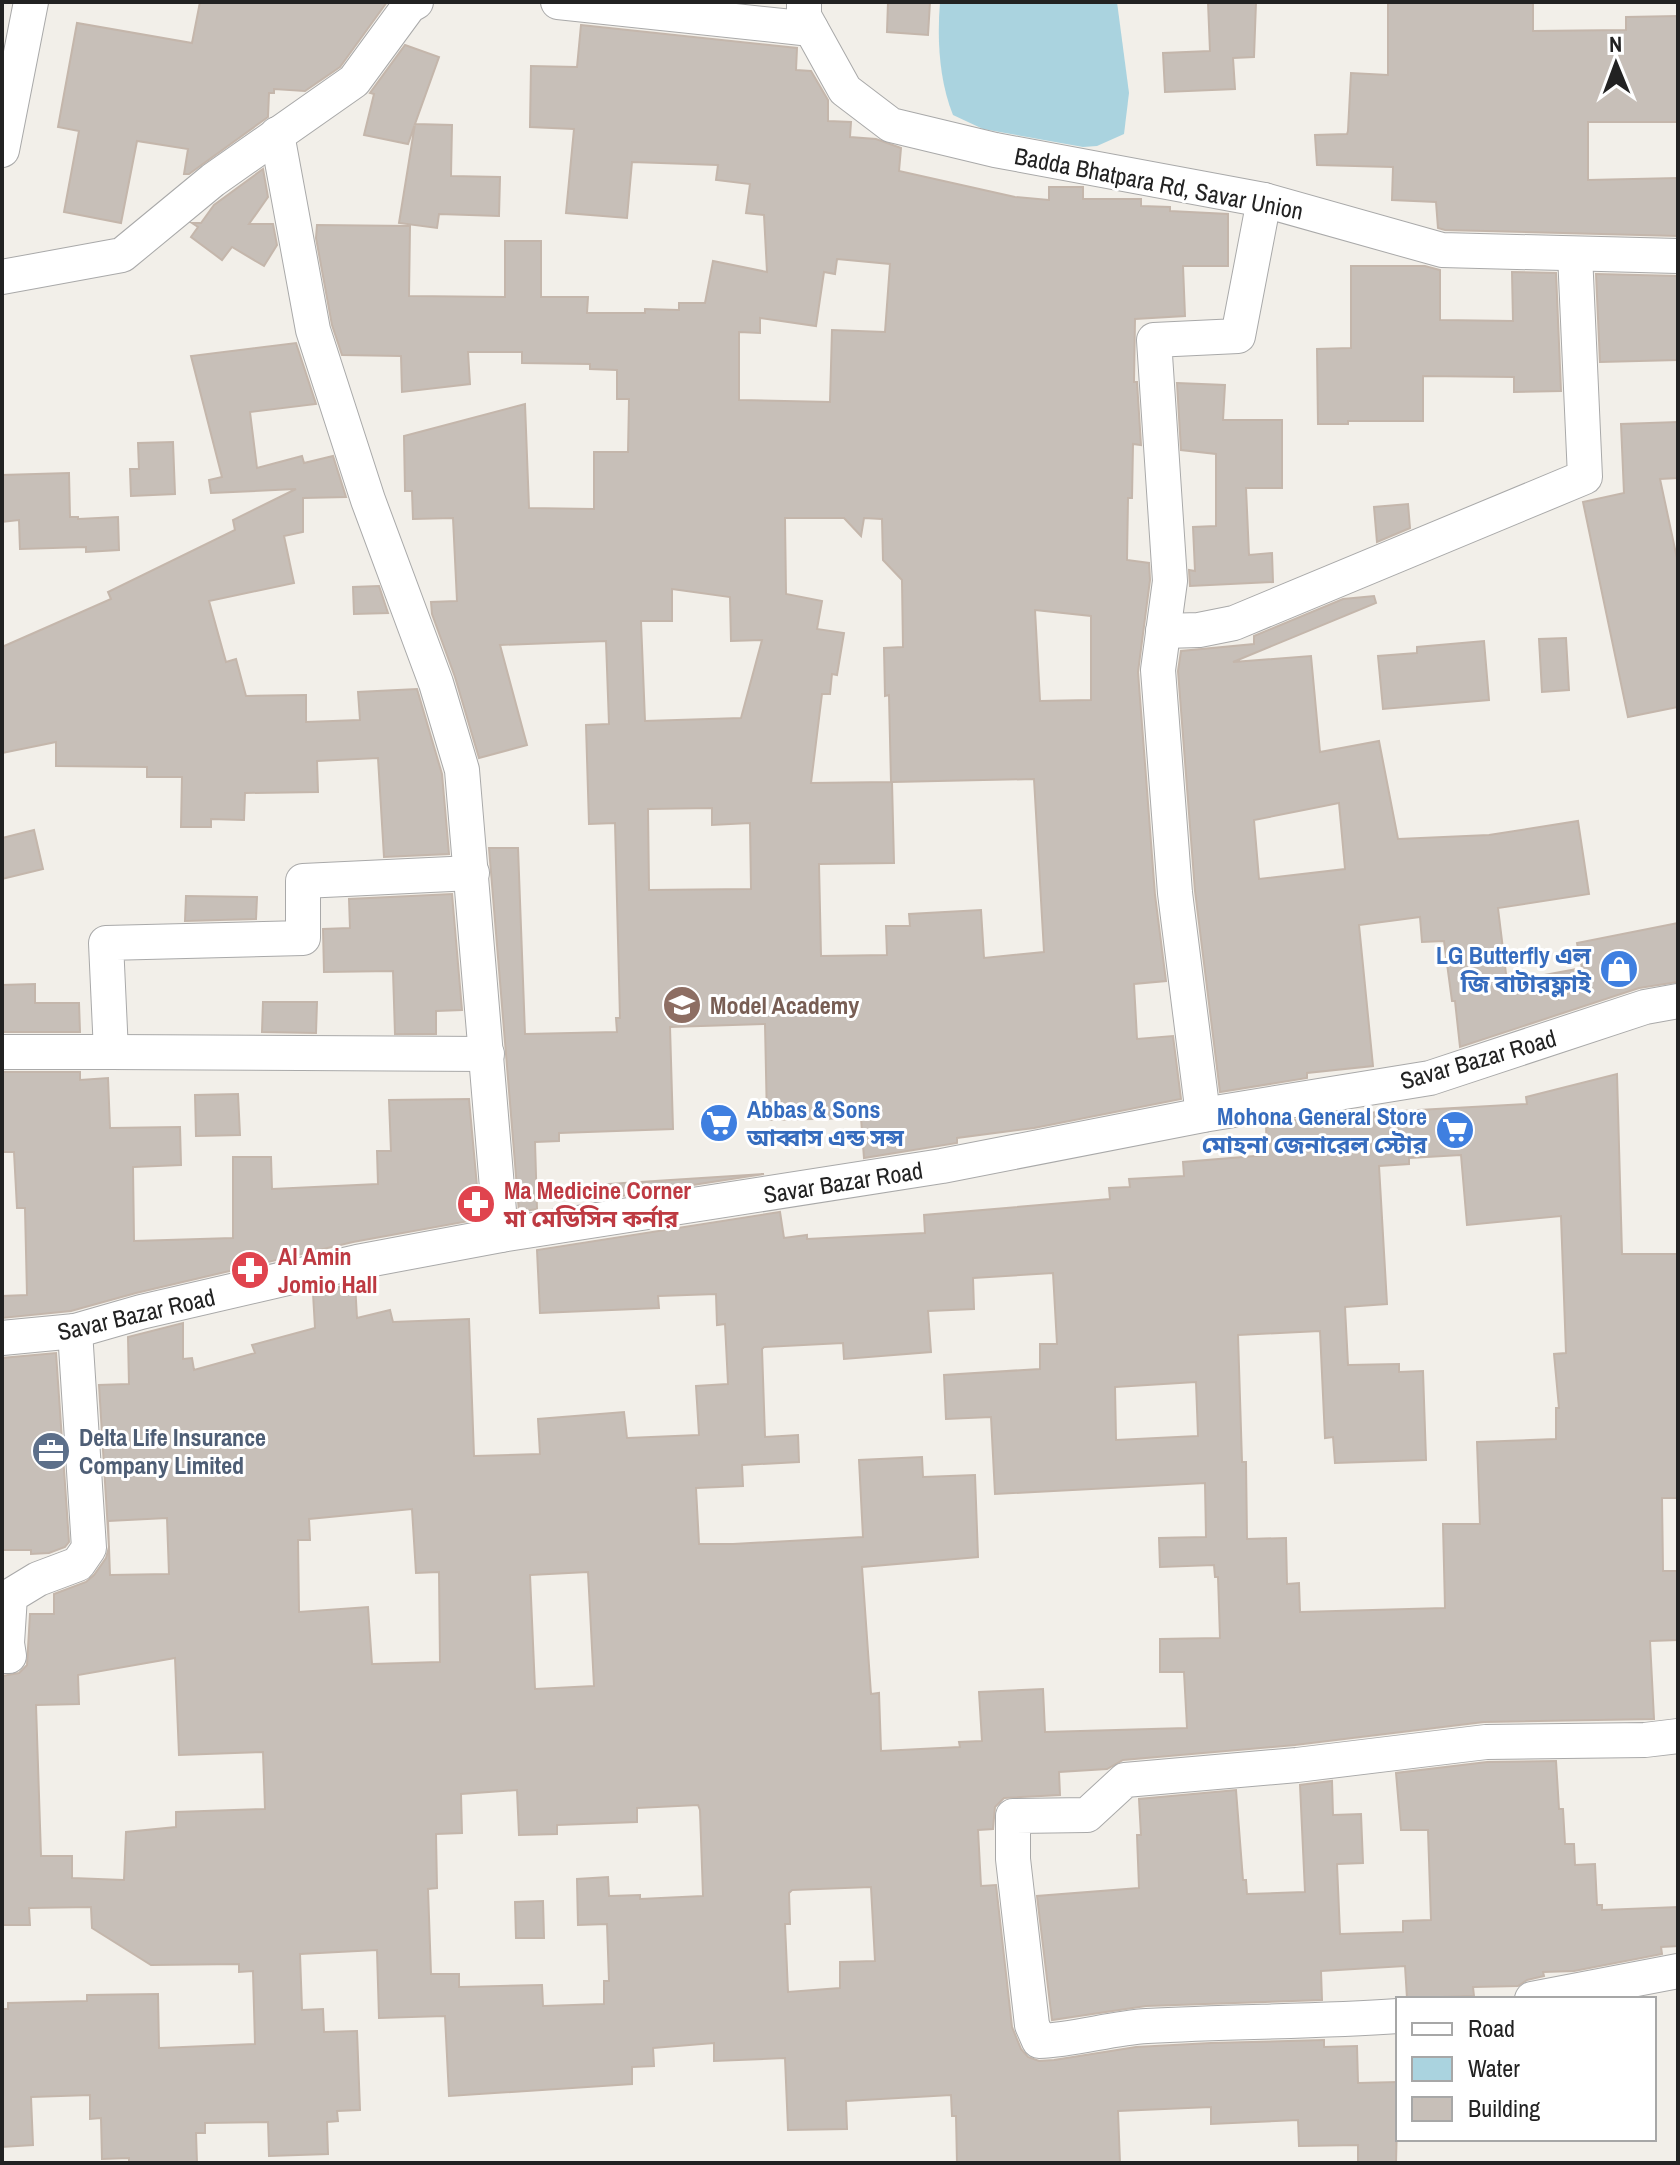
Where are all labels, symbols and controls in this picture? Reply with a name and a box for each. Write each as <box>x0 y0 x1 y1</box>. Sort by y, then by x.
north arrow <box>1576 24 1656 104</box>
text: N <box>1609 29 1622 59</box>
street label: Badda Bhatpara Rd, Savar Union <box>1012 139 1306 227</box>
place label: LG Butterfly এল জি বাটারফ্লাই <box>1436 939 1592 999</box>
shop icon: LG Butterfly এল জি বাটারফ্লাই <box>1598 948 1640 990</box>
school or university icon: Model Academy <box>661 984 703 1026</box>
place label: Model Academy <box>710 989 859 1021</box>
street label: Savar Bazar Road <box>1396 1021 1560 1097</box>
place label: Abbas & Sons আব্বাস এন্ড সন্স <box>746 1093 905 1153</box>
place label: Mohona General Store মোহনা জেনারেল স্টোর <box>1202 1100 1428 1160</box>
supermarket icon: Abbas & Sons আব্বাস এন্ড সন্স <box>698 1102 740 1144</box>
supermarket icon: Mohona General Store মোহনা জেনারেল স্টোর <box>1434 1109 1476 1151</box>
street label: Savar Bazar Road <box>761 1154 925 1210</box>
place label: Ma Medicine Corner মা মেডিসিন কর্নার <box>503 1174 691 1234</box>
pharmacy icon: Ma Medicine Corner মা মেডিসিন কর্নার <box>455 1183 497 1225</box>
place label: Al Amin Jomio Hall <box>278 1240 378 1300</box>
pharmacy icon: Al Amin Jomio Hall <box>229 1249 271 1291</box>
street label: Savar Bazar Road <box>54 1280 218 1348</box>
place label: Delta Life Insurance Company Limited <box>79 1421 266 1481</box>
office icon: Delta Life Insurance Company Limited <box>30 1430 72 1472</box>
legend <box>1396 1997 1656 2141</box>
text: Road <box>1468 2012 1515 2044</box>
text: Water <box>1468 2052 1520 2084</box>
text: Building <box>1468 2092 1540 2124</box>

